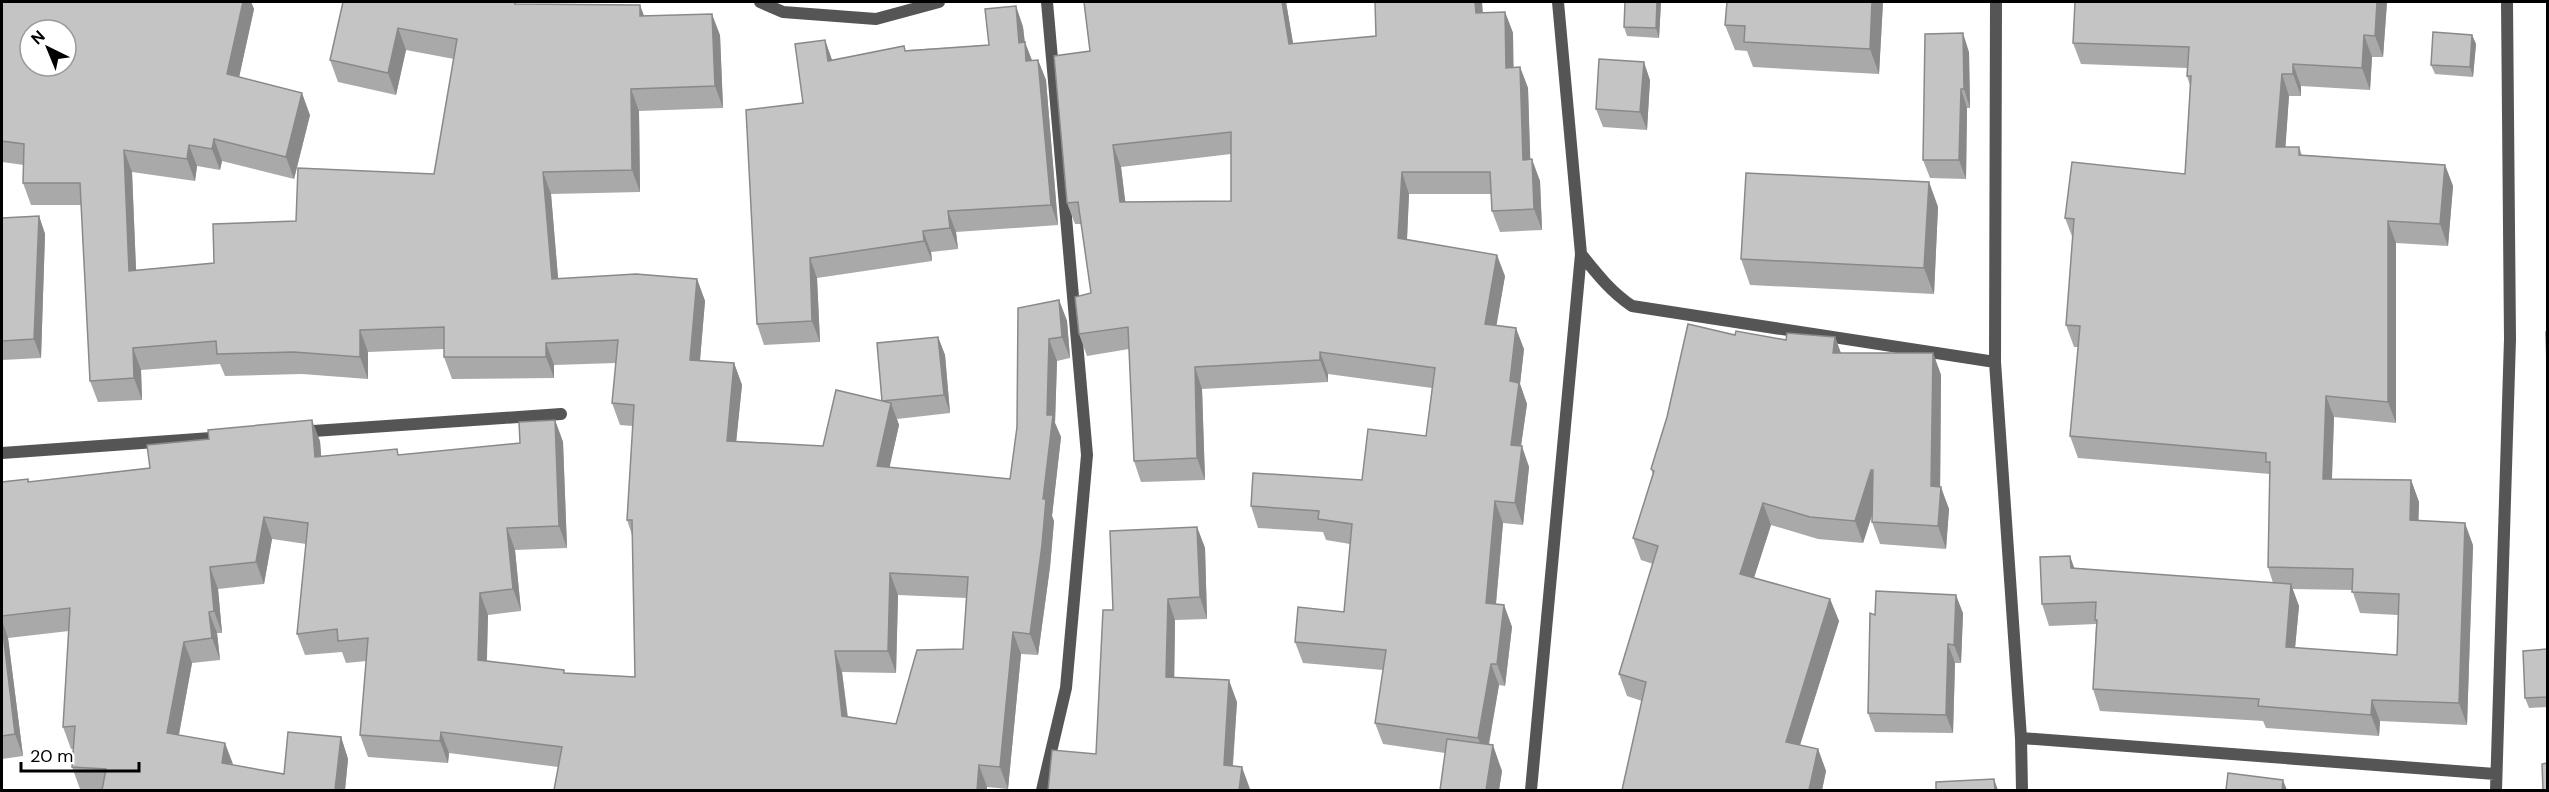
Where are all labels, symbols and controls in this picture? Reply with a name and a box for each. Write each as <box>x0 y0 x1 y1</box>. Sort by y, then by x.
north arrow <box>18 18 78 78</box>
text: N <box>27 26 50 49</box>
scale bar <box>21 735 140 773</box>
text: 20 m <box>30 744 73 768</box>

